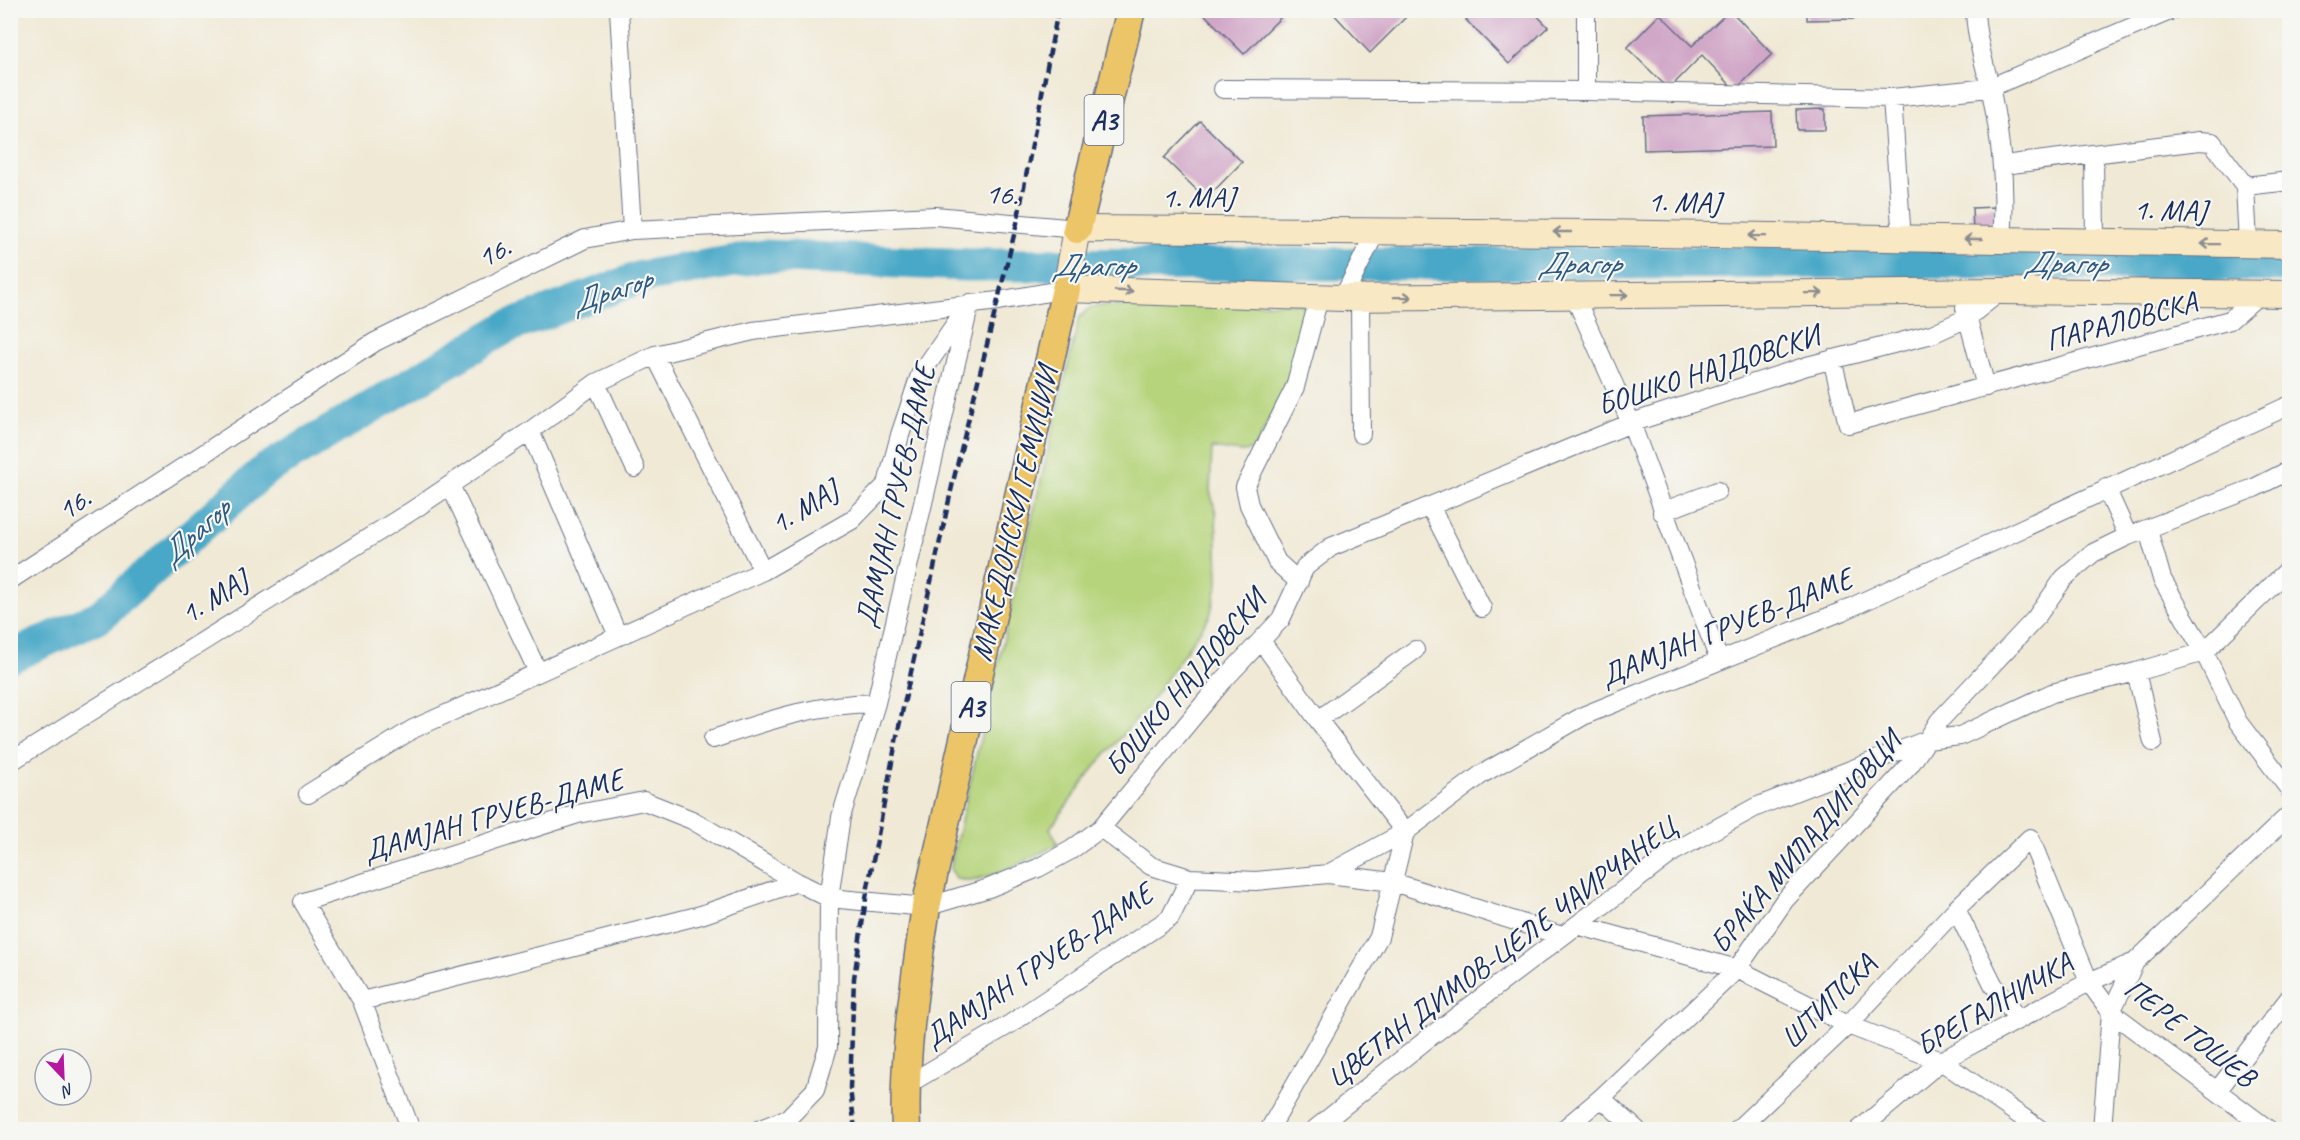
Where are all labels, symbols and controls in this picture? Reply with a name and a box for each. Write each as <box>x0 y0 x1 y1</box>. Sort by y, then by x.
road number: A3 <box>1084 95 1124 145</box>
street label: 16. <box>984 174 1020 214</box>
street label: 1. МАЈ <box>1162 178 1239 216</box>
street label: 1. МАЈ <box>1647 182 1726 222</box>
street label: 1. МАЈ <box>2133 190 2212 230</box>
one-way arrow <box>1553 226 1573 238</box>
street label: 16. <box>471 228 517 276</box>
one-way arrow <box>1748 231 1768 242</box>
one-way arrow <box>1964 234 1984 245</box>
one-way arrow <box>2201 238 2221 250</box>
water label: Драгор <box>2023 242 2110 284</box>
water label: Драгор <box>1537 243 1624 284</box>
water label: Драгор <box>1051 245 1138 286</box>
water label: Драгор <box>565 258 660 323</box>
street label: ПАРАЛОВСКА <box>2041 282 2203 359</box>
one-way arrow <box>1114 286 1134 297</box>
one-way arrow <box>1803 287 1823 299</box>
one-way arrow <box>1608 289 1628 301</box>
one-way arrow <box>1392 291 1412 303</box>
street label: БОШКО НАЈДОВСКИ <box>1592 315 1828 424</box>
street label: ДАМЈАН ГРУЕВ-ДАМЕ <box>846 357 945 631</box>
street label: МАКЕДОНСКИ ГЕМИЏИИ <box>962 359 1067 665</box>
street label: 1. МАЈ <box>763 469 849 542</box>
street label: 16. <box>50 479 98 529</box>
water label: Драгор <box>150 487 242 575</box>
street label: ДАМЈАН ГРУЕВ-ДАМЕ <box>1594 558 1861 695</box>
street label: 1. МАЈ <box>173 559 259 632</box>
street label: БОШКО НАЈДОВСКИ <box>1096 579 1277 784</box>
road number: A3 <box>952 682 990 732</box>
street label: БРАЌА МИЛАДИНОВЦИ <box>1701 719 1912 961</box>
street label: ДАМЈАН ГРУЕВ-ДАМЕ <box>359 759 631 870</box>
street label: ЦВЕТАН ДИМОВ-ЦЕЛЕ ЧАИРЧАНЕЦ <box>1318 806 1687 1096</box>
street label: ДАМЈАН ГРУЕВ-ДАМЕ <box>916 872 1163 1056</box>
street label: БРЕГАЛНИЧКА <box>1909 943 2081 1064</box>
street label: ШТИПСКА <box>1772 945 1884 1057</box>
street label: ПЕРЕ ТОШЕВ <box>2117 969 2266 1097</box>
north arrow <box>33 1047 93 1107</box>
text: N <box>57 1079 77 1102</box>

